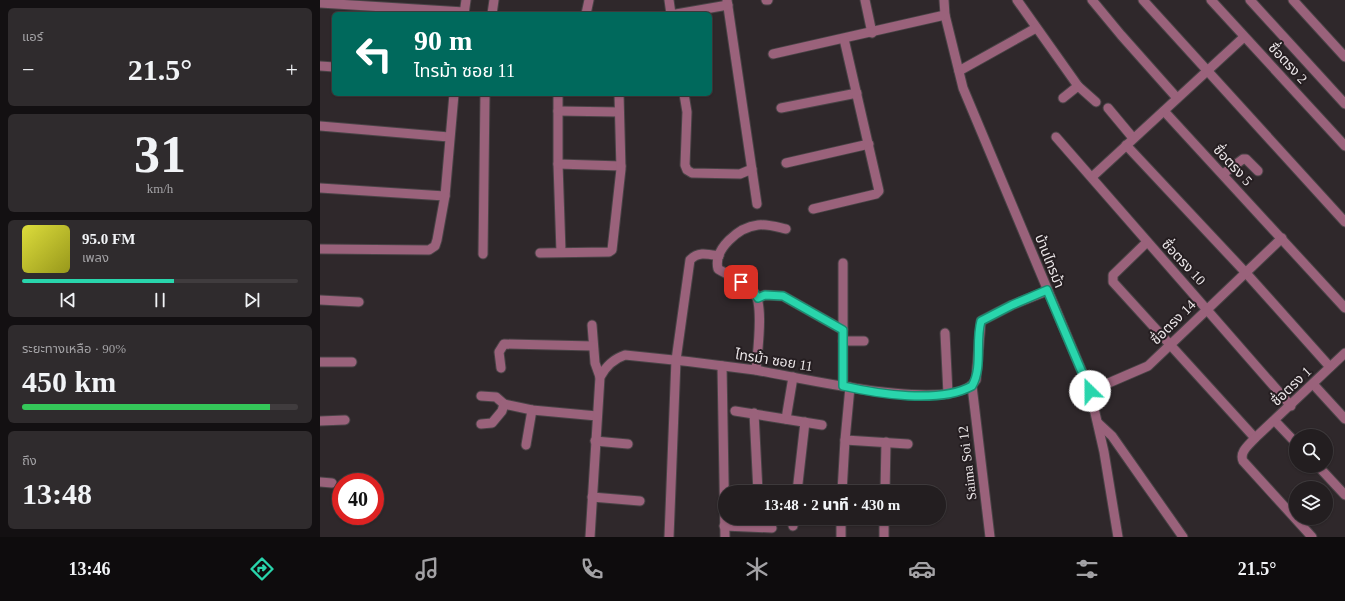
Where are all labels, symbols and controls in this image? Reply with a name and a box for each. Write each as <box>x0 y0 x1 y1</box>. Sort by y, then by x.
text: 90 m <box>414 25 472 56</box>
icon: left <box>348 28 400 80</box>
text: แอร์ <box>22 29 43 44</box>
street label: ซื่อตรง 2 <box>1265 38 1312 87</box>
text: 21.5° <box>128 53 192 86</box>
text: − <box>22 57 34 82</box>
text: + <box>286 57 298 82</box>
text: ไทรม้า ซอย 11 <box>414 61 515 81</box>
text: 31 <box>134 126 186 183</box>
street label: ซื่อตรง 5 <box>1210 140 1257 189</box>
text: km/h <box>147 181 173 196</box>
text: 95.0 FM <box>82 231 135 247</box>
street label: บ้านไทรม้า <box>1032 232 1067 290</box>
street label: ซื่อตรง 10 <box>1159 234 1211 288</box>
text: เพลง <box>82 250 109 265</box>
pin <box>724 265 758 299</box>
icon: arrive <box>730 271 752 293</box>
icon: previous <box>57 289 79 311</box>
icon: pause <box>149 289 171 311</box>
icon: next <box>241 289 263 311</box>
street label: ซื่อตรง 14 <box>1146 295 1199 348</box>
text: ระยะทางเหลือ · 90% <box>22 341 126 356</box>
street label: ไทรม้า ซอย 11 <box>733 347 814 374</box>
street label: ซื่อตรง 1 <box>1266 362 1314 409</box>
text: 450 km <box>22 365 116 398</box>
position arrow <box>1069 370 1111 412</box>
street label: Saima Soi 12 <box>956 425 979 501</box>
map controls <box>1289 429 1333 525</box>
button: search <box>1289 429 1333 473</box>
text: ถึง <box>22 453 37 468</box>
speed limit sign: 40 <box>332 473 384 525</box>
text: 13:48 <box>22 477 92 510</box>
button: layers <box>1289 481 1333 525</box>
text: 13:48 · 2 นาที · 430 m <box>764 497 900 513</box>
icon: directions <box>248 555 276 583</box>
icon: music <box>413 555 441 583</box>
icon: phone <box>578 555 606 583</box>
icon: climate <box>743 555 771 583</box>
icon: car <box>908 555 936 583</box>
icon: filters <box>1073 555 1101 583</box>
text: 13:46 <box>69 559 111 579</box>
text: 21.5° <box>1238 559 1276 579</box>

